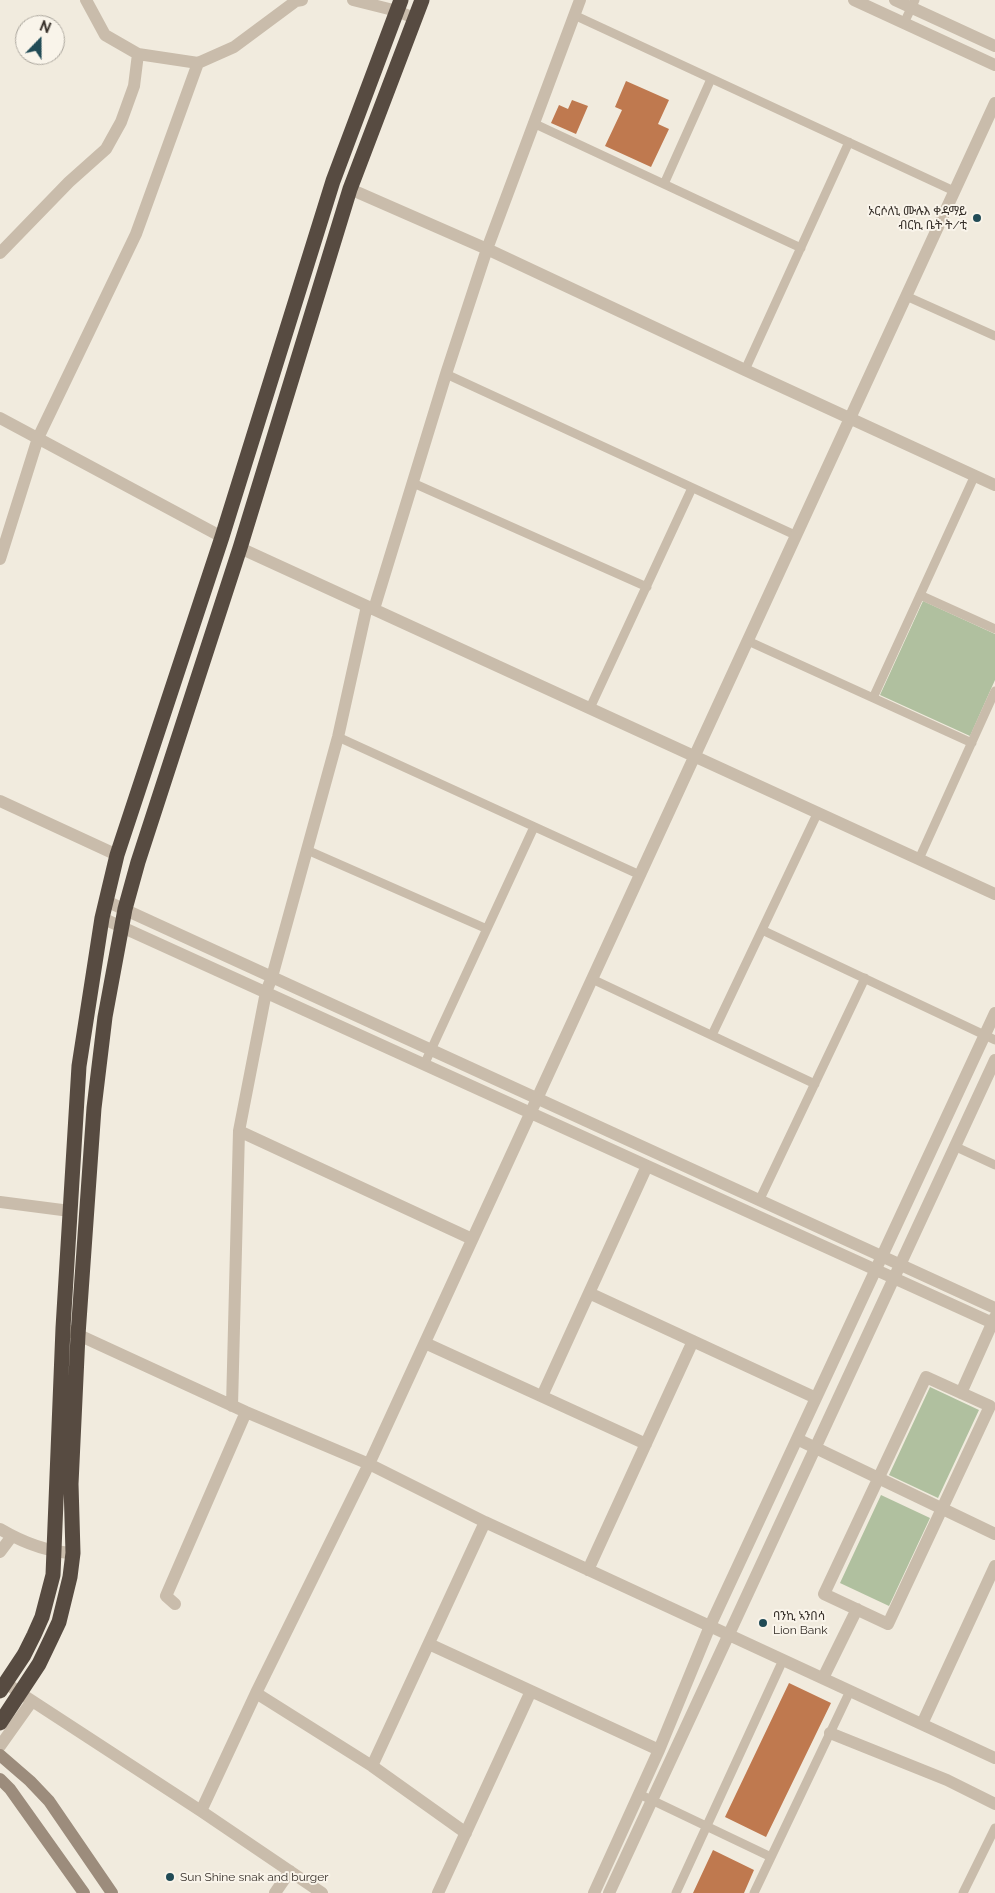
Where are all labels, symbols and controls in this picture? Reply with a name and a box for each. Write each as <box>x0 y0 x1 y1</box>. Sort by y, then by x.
north arrow <box>15 15 65 65</box>
text: N <box>37 18 53 36</box>
place label: ኦርሶለኒ ሙሉእ ቀዳማይ ብርኪ ቤት ት/ቲ <box>868 204 967 232</box>
marker: ኦርሶለኒ ሙሉእ ቀዳማይ ብርኪ ቤት ት/ቲ <box>971 212 983 224</box>
place label: ባንኪ ኣንበሳ Lion Bank <box>773 1609 828 1637</box>
marker: ባንኪ ኣንበሳ Lion Bank <box>757 1617 769 1629</box>
place label: Sun Shine snak and burger <box>180 1870 329 1884</box>
marker: Sun Shine snak and burger <box>164 1871 176 1883</box>

